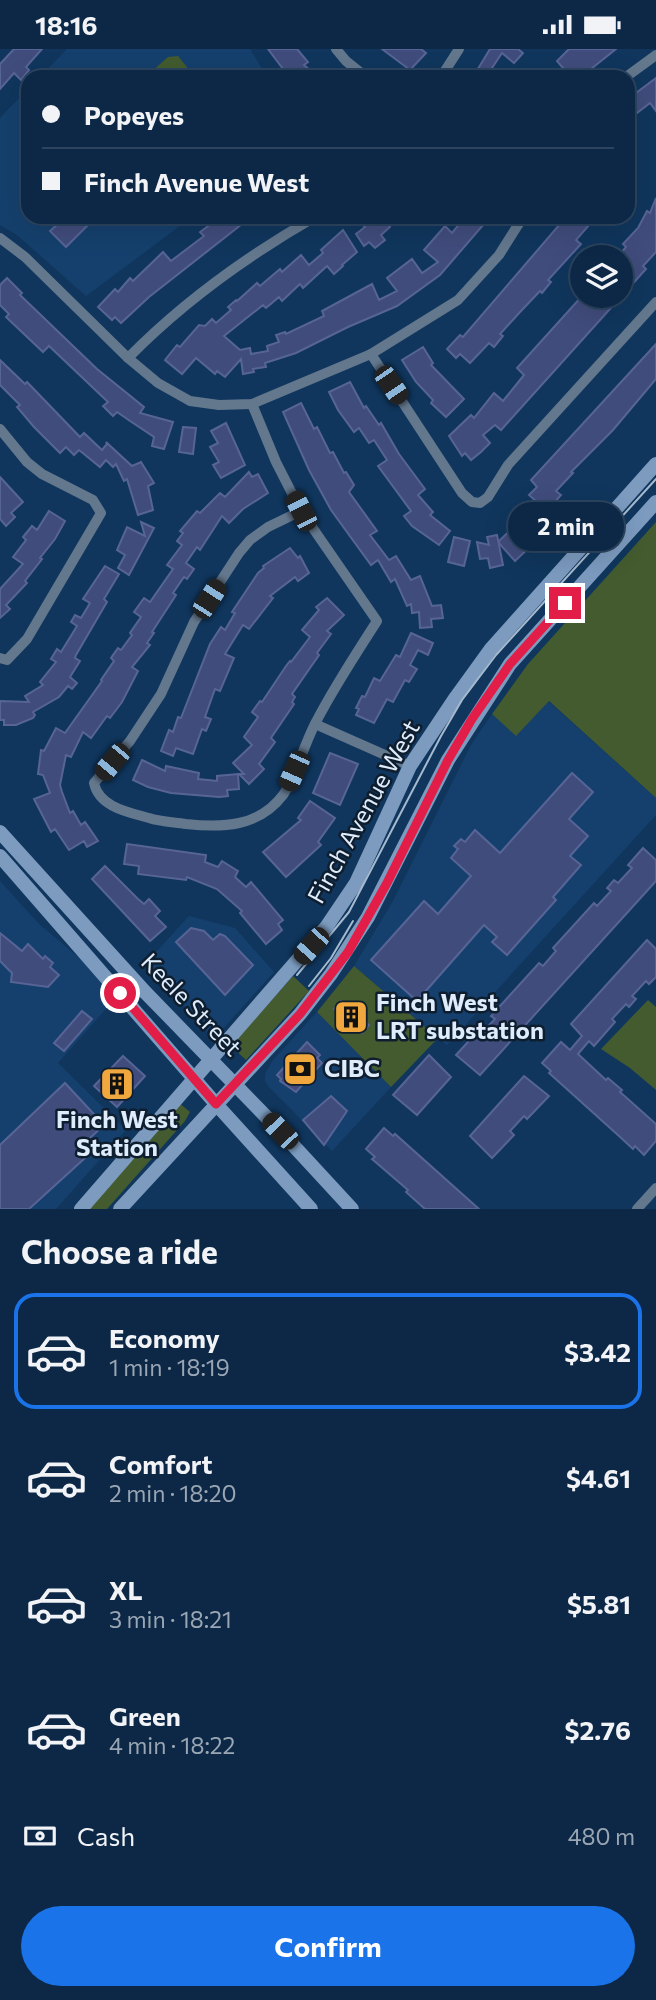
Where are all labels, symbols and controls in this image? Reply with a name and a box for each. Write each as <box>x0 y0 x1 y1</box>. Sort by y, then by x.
text: 18:16 <box>35 9 98 40</box>
text: Popeyes <box>84 99 184 130</box>
text: Finch Avenue West <box>84 166 309 197</box>
map controls <box>570 245 633 308</box>
button: layers <box>570 245 633 308</box>
car <box>371 362 412 408</box>
car <box>283 488 320 534</box>
callout: 2 min <box>507 501 623 551</box>
text: 2 min <box>537 512 595 540</box>
car <box>189 576 230 622</box>
route end <box>549 587 581 619</box>
street label: Finch Avenue West <box>300 715 425 908</box>
car <box>91 739 134 785</box>
car <box>276 748 313 794</box>
car <box>290 923 333 969</box>
street label: Keele Street <box>136 946 248 1062</box>
route start <box>104 977 136 1009</box>
place label: Finch West LRT substation <box>376 987 544 1044</box>
building icon: Finch West LRT substation <box>332 998 370 1036</box>
bank icon: CIBC <box>281 1050 319 1088</box>
place label: CIBC <box>324 1053 380 1082</box>
building icon: Finch West Station <box>98 1065 136 1103</box>
place label: Finch West Station <box>56 1104 178 1161</box>
car <box>258 1109 303 1153</box>
text: Choose a ride <box>21 1231 218 1271</box>
icon: car <box>25 1320 88 1383</box>
text: Economy <box>109 1322 220 1353</box>
text: $3.42 <box>564 1336 631 1367</box>
text: 1 min · 18:19 <box>109 1353 230 1381</box>
icon: car <box>25 1446 88 1509</box>
text: Comfort <box>109 1448 212 1479</box>
text: $4.61 <box>566 1462 631 1493</box>
text: 2 min · 18:20 <box>109 1479 236 1507</box>
icon: car <box>25 1572 88 1635</box>
text: XL <box>109 1574 143 1605</box>
text: $5.81 <box>567 1588 631 1619</box>
text: 3 min · 18:21 <box>109 1605 232 1633</box>
icon: car <box>25 1698 88 1761</box>
text: Green <box>109 1700 181 1731</box>
text: $2.76 <box>564 1714 631 1745</box>
text: 4 min · 18:22 <box>109 1731 235 1759</box>
icon: cash <box>21 1817 59 1855</box>
text: Cash <box>77 1820 135 1851</box>
text: 480 m <box>568 1822 635 1850</box>
button: Confirm <box>21 1906 635 1986</box>

